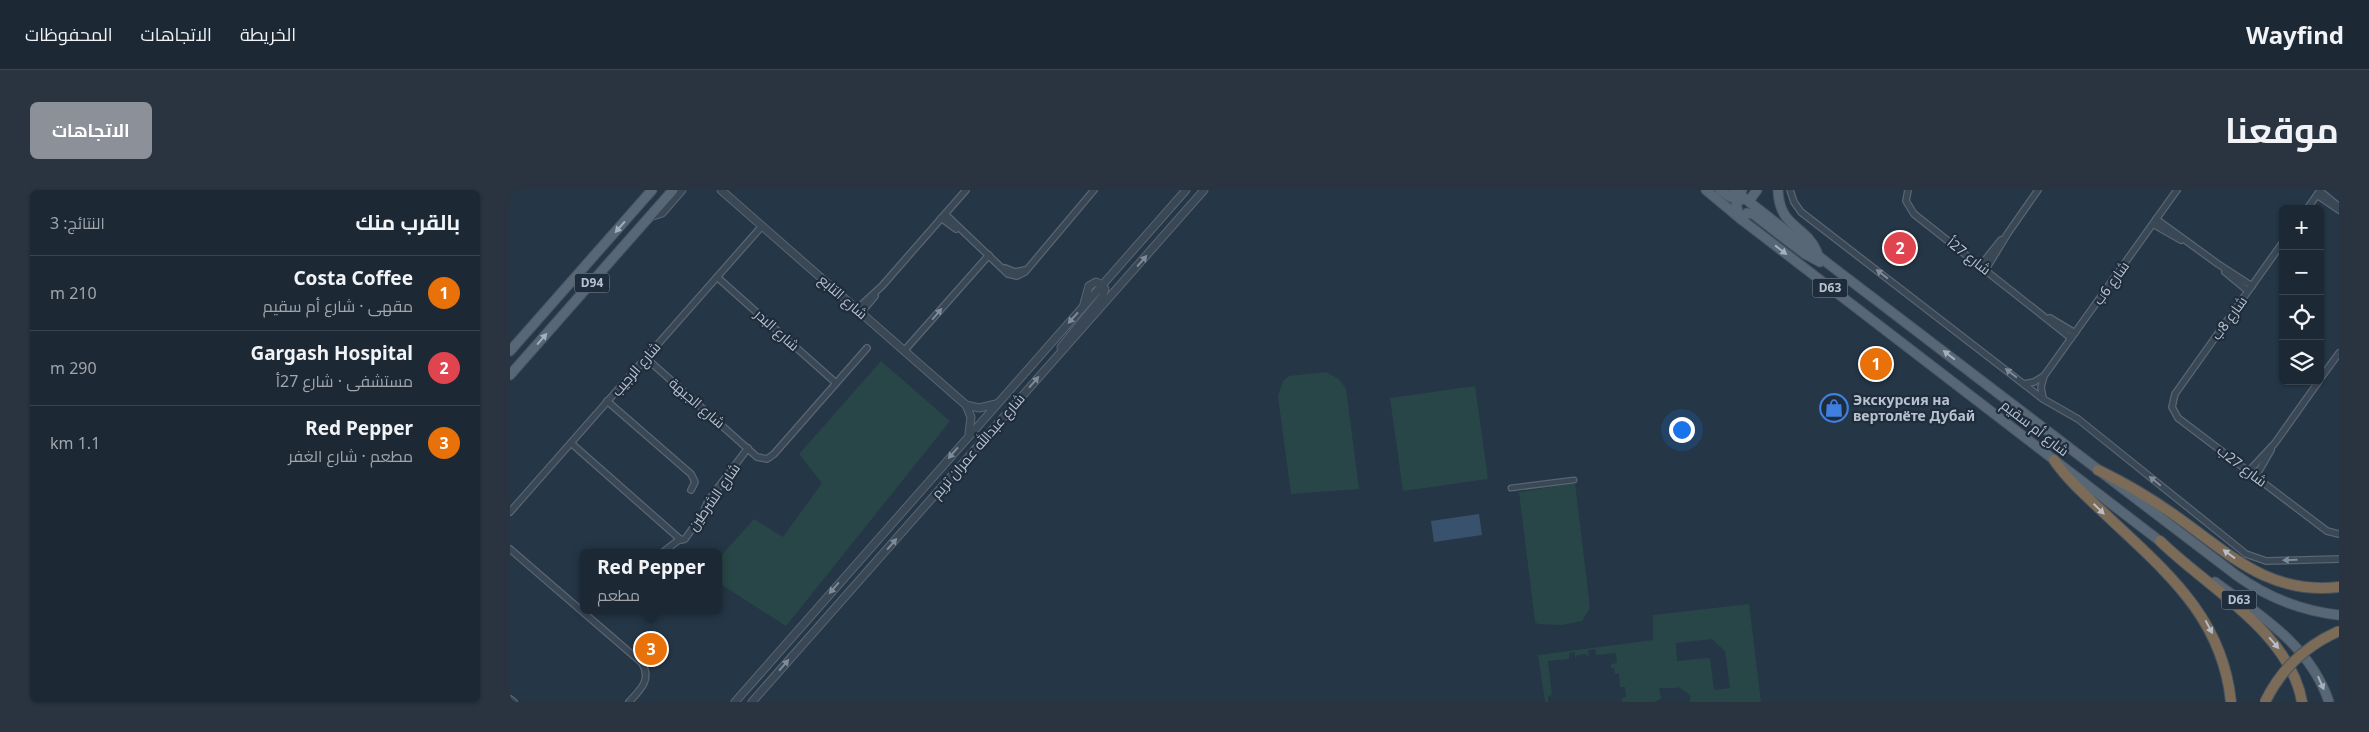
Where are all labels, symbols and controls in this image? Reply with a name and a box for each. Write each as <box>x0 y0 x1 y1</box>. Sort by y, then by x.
text: Wayfind <box>2246 18 2344 51</box>
text: المحفوظات <box>25 22 113 46</box>
text: الاتجاهات <box>141 22 212 46</box>
text: الخريطة <box>240 22 296 46</box>
button: الاتجاهات <box>30 102 152 159</box>
text: موقعنا <box>2225 106 2339 153</box>
map controls <box>2279 205 2324 385</box>
button: + <box>2279 205 2324 250</box>
text: بالقرب منك <box>355 208 460 236</box>
text: النتائج: 3 <box>50 212 105 234</box>
one-way arrow <box>614 220 625 233</box>
pin: 2 <box>1884 229 1916 267</box>
street label: شارع 27أ <box>1944 233 1995 279</box>
one-way arrow <box>1774 244 1787 255</box>
button: − <box>2279 250 2324 295</box>
one-way arrow <box>1136 255 1147 267</box>
street label: شارع 6ب <box>2088 257 2133 308</box>
text: Costa Coffee <box>293 265 413 291</box>
one-way arrow <box>1876 269 1889 280</box>
street label: شارع التابع <box>815 270 872 323</box>
road number: D94 <box>574 274 610 292</box>
road number: D63 <box>1812 279 1848 298</box>
text: 210 m <box>50 282 97 304</box>
text: 1 <box>439 282 449 304</box>
street label: شارع 8ب <box>2206 292 2251 343</box>
text: مقهى · شارع أم سقيم <box>263 295 413 317</box>
button: locate <box>2279 295 2324 340</box>
street label: شارع البدر <box>750 304 804 355</box>
one-way arrow <box>931 308 942 321</box>
one-way arrow <box>1067 312 1078 325</box>
one-way arrow <box>536 333 548 345</box>
street label: شارع الرجيب <box>607 338 664 400</box>
text: Gargash Hospital <box>250 340 413 366</box>
button: layers <box>2279 340 2324 385</box>
pin: 1 <box>1860 345 1892 383</box>
one-way arrow <box>1942 349 1955 360</box>
text: 290 m <box>50 357 97 379</box>
text: 2 <box>439 357 449 379</box>
one-way arrow <box>2005 368 2018 379</box>
text: مستشفى · شارع 27أ <box>276 370 413 392</box>
street label: شارع الجبهة <box>665 373 729 432</box>
one-way arrow <box>1028 377 1040 389</box>
street label: شارع عبدالله عمران تريم <box>927 389 1029 503</box>
place label: Экскурсия на вертолёте Дубай <box>1853 390 1975 425</box>
shop icon: Экскурсия на вертолёте Дубай <box>1819 393 1849 423</box>
street label: شارع أم سقيم <box>1997 395 2073 461</box>
text: Red Pepper <box>305 415 413 441</box>
your location <box>1669 417 1695 443</box>
text: 1.1 km <box>50 432 100 454</box>
text: 3 <box>439 432 449 454</box>
street label: شارع 27ب <box>2213 441 2271 491</box>
text: مطعم · شارع الغفر <box>288 445 413 467</box>
one-way arrow <box>947 447 959 459</box>
street label: شارع الشرطين <box>683 459 744 534</box>
one-way arrow <box>2149 475 2162 486</box>
one-way arrow <box>2093 503 2105 515</box>
one-way arrow <box>886 537 897 550</box>
popup <box>580 549 722 614</box>
one-way arrow <box>2223 549 2236 560</box>
text: Red Pepper <box>597 554 705 580</box>
one-way arrow <box>2282 557 2298 565</box>
one-way arrow <box>829 582 840 595</box>
text: مطعم <box>597 584 640 606</box>
road number: D63 <box>2222 590 2256 610</box>
one-way arrow <box>2205 620 2213 634</box>
pin: 3 <box>635 630 667 668</box>
one-way arrow <box>2269 637 2280 650</box>
one-way arrow <box>778 660 790 672</box>
one-way arrow <box>2318 676 2326 690</box>

